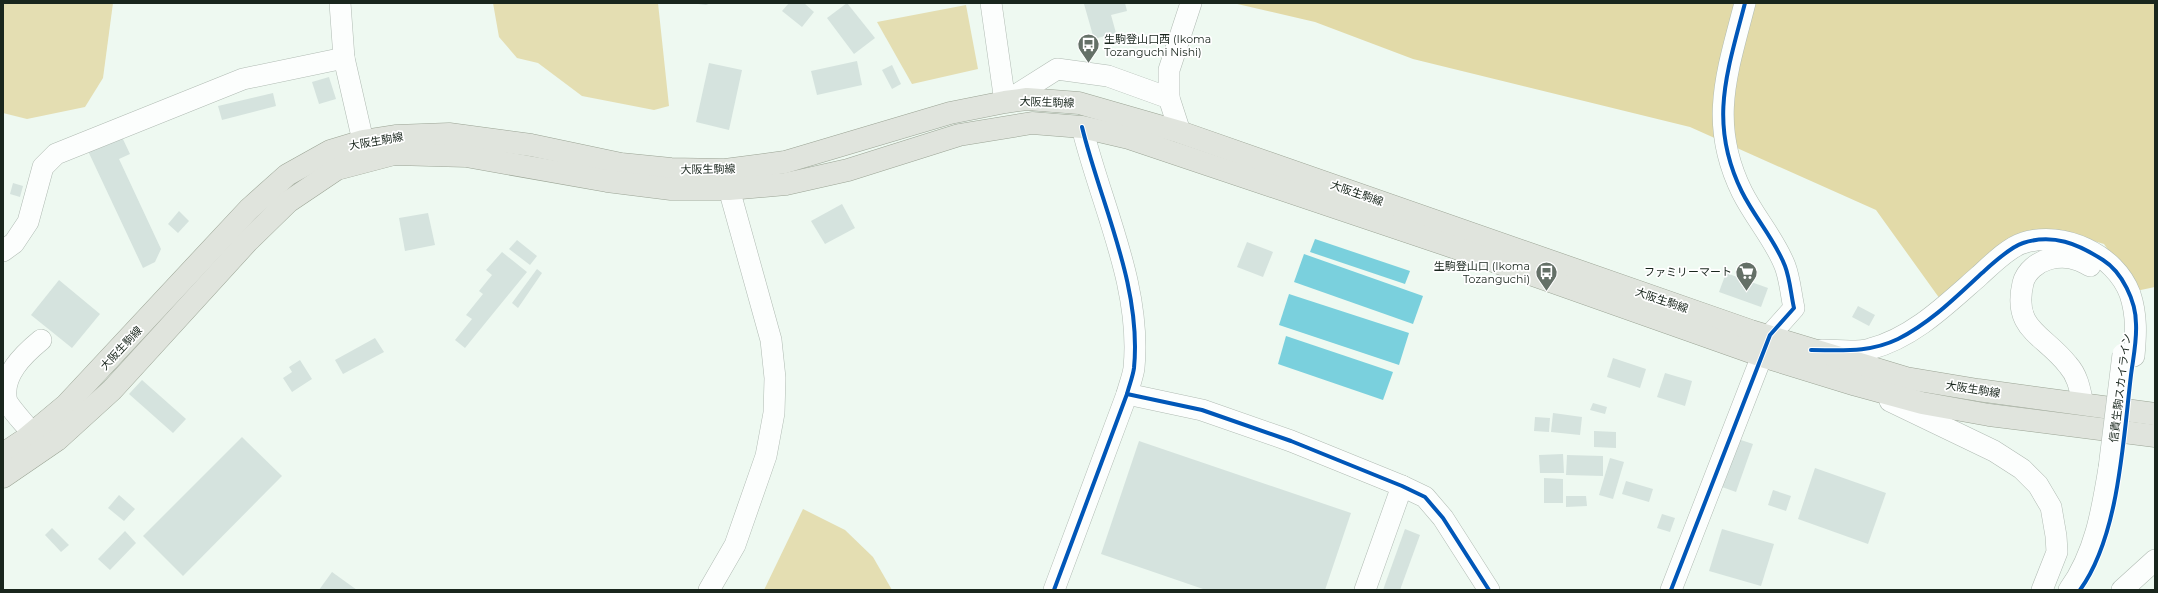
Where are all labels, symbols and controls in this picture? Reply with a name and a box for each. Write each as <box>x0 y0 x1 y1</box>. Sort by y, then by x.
bus stop icon: 生駒登山口西 (Ikoma Tozanguchi Nishi) <box>1076 32 1102 65</box>
place label: 生駒登山口西 (Ikoma Tozanguchi Nishi) <box>1104 32 1211 59</box>
street label: 大阪生駒線 <box>1019 94 1075 110</box>
street label: 大阪生駒線 <box>348 129 404 153</box>
street label: 大阪生駒線 <box>680 162 736 176</box>
street label: 大阪生駒線 <box>1329 177 1385 209</box>
place label: 生駒登山口 (Ikoma Tozanguchi) <box>1434 259 1530 286</box>
bus stop icon: 生駒登山口 (Ikoma Tozanguchi) <box>1533 259 1559 292</box>
supermarket icon: ファミリーマート <box>1734 259 1760 292</box>
place label: ファミリーマート <box>1644 265 1732 279</box>
street label: 大阪生駒線 <box>1634 284 1690 316</box>
street label: 大阪生駒線 <box>97 323 145 373</box>
street label: 信貴生駒スカイライン <box>2106 333 2134 443</box>
street label: 大阪生駒線 <box>1945 378 2001 400</box>

